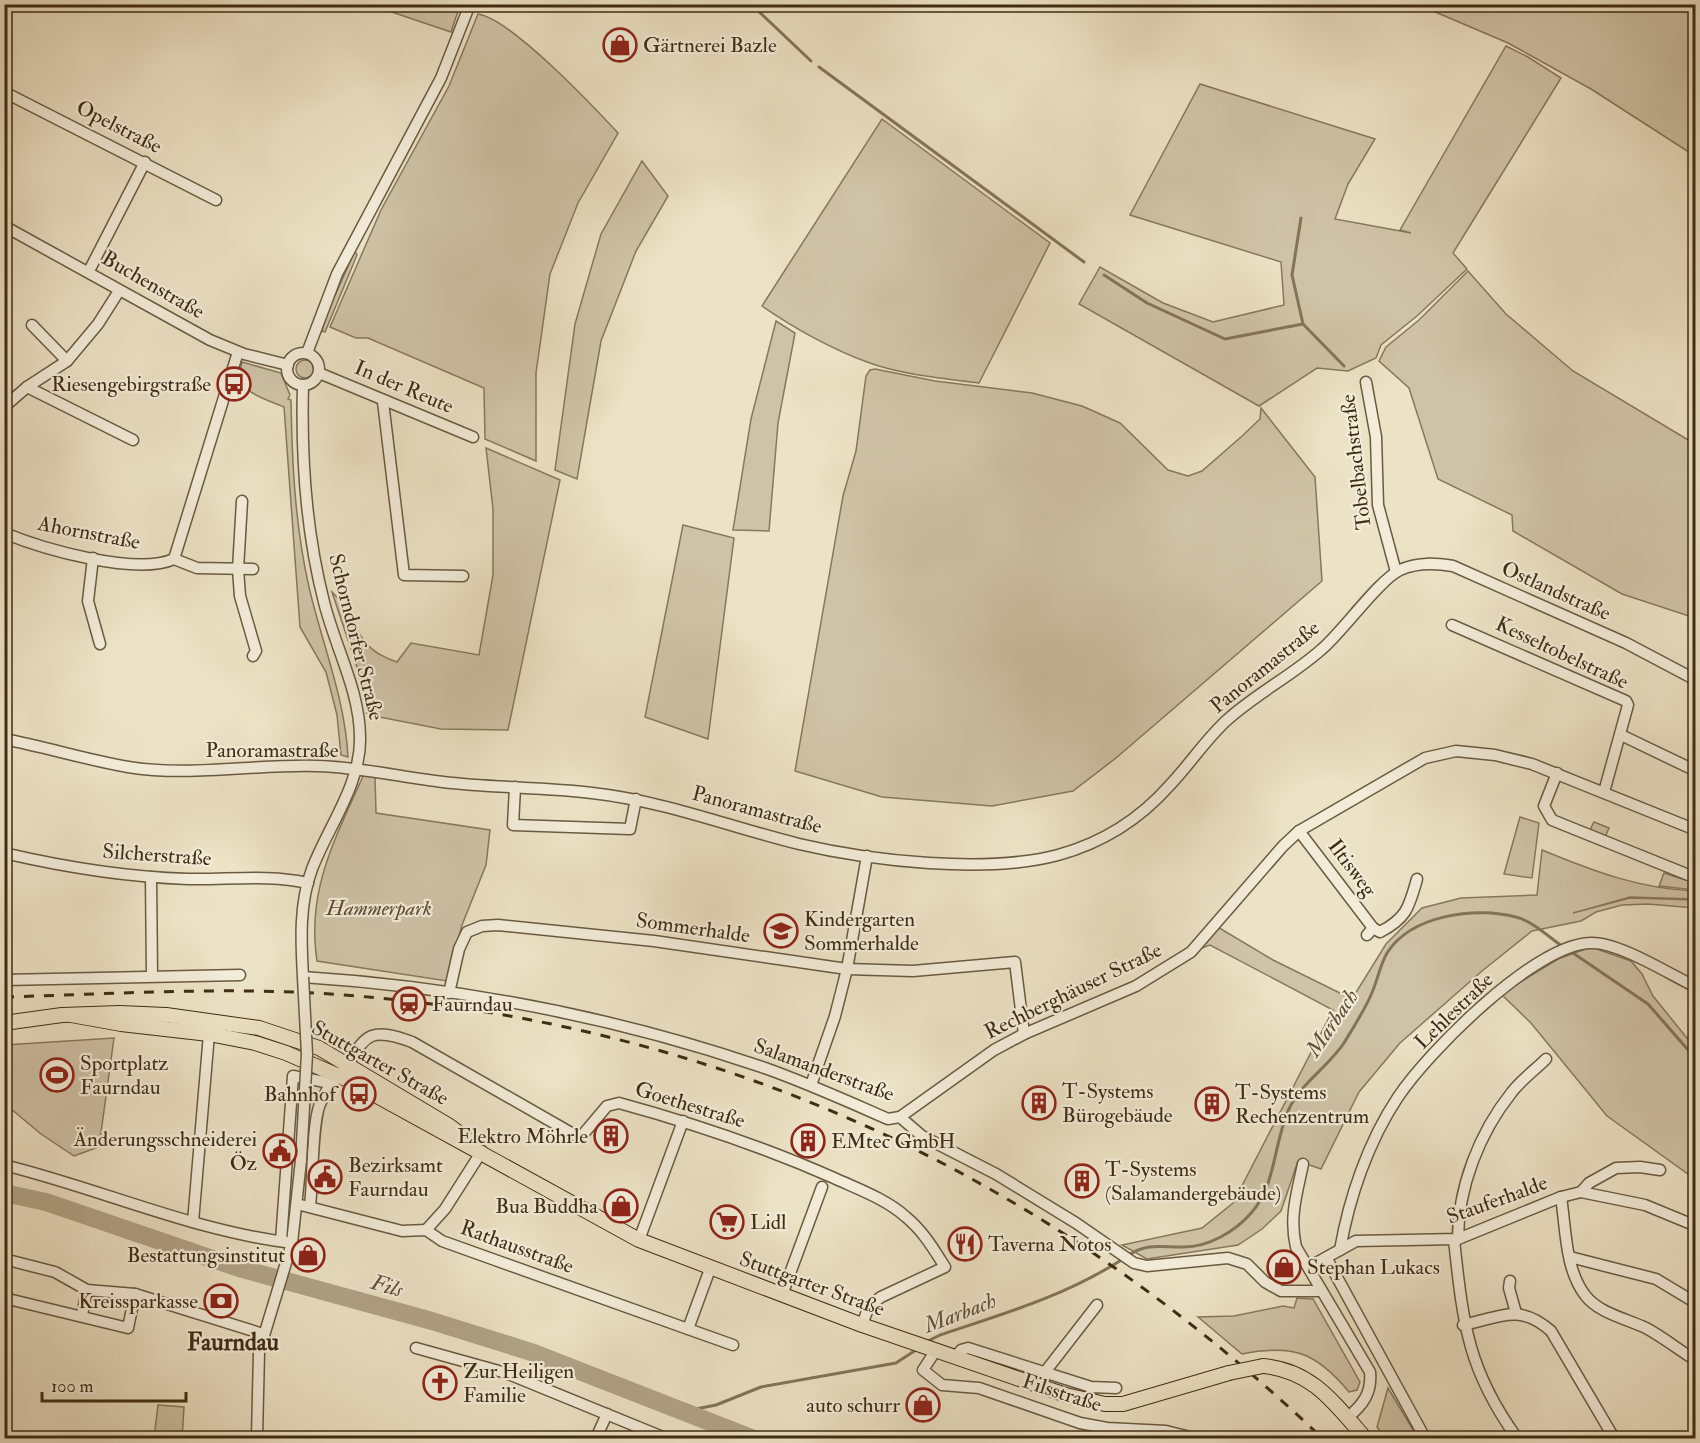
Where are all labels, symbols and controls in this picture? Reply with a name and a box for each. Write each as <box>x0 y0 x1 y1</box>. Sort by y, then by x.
shop icon: Gärtnerei Bazle <box>602 27 638 63</box>
place label: Gärtnerei Bazle <box>643 32 777 59</box>
street label: Opelstraße <box>72 94 167 160</box>
street label: Buchenstraße <box>97 245 209 325</box>
street label: In der Reute <box>350 354 458 420</box>
bus stop icon: Riesengebirgstraße <box>216 366 252 402</box>
place label: Riesengebirgstraße <box>51 371 211 398</box>
street label: Tobelbachstraße <box>1334 392 1378 531</box>
street label: Ahornstraße <box>35 510 143 556</box>
street label: Schorndorfer Straße <box>322 551 390 723</box>
street label: Ostlandstraße <box>1497 555 1615 627</box>
street label: Kesseltobelstraße <box>1491 610 1633 696</box>
street label: Panoramastraße <box>1205 614 1325 719</box>
street label: Panoramastraße <box>205 737 339 764</box>
street label: Panoramastraße <box>689 780 825 840</box>
street label: Iltisweg <box>1322 834 1383 903</box>
street label: Silcherstraße <box>102 838 213 872</box>
park label: Hammerpark <box>325 895 432 922</box>
place label: Kindergarten Sommerhalde <box>804 906 919 957</box>
street label: Sommerhalde <box>634 907 752 949</box>
school or university icon: Kindergarten Sommerhalde <box>763 913 799 949</box>
street label: Rechberghäuser Straße <box>980 936 1166 1046</box>
street label: Lehlestraße <box>1409 967 1499 1055</box>
water label: Marbach <box>1298 984 1365 1064</box>
station icon: Faurndau <box>391 986 427 1022</box>
place label: Faurndau <box>432 991 513 1018</box>
street label: Stuttgarter Straße <box>307 1014 453 1112</box>
street label: Salamanderstraße <box>750 1032 898 1108</box>
place label: Sportplatz Faurndau <box>80 1050 169 1101</box>
sports icon: Sportplatz Faurndau <box>39 1057 75 1093</box>
street label: Goethestraße <box>632 1075 749 1135</box>
bus stop icon: Bahnhof <box>341 1076 377 1112</box>
place label: T-Systems Bürogebäude <box>1062 1078 1173 1129</box>
place label: T-Systems Rechenzentrum <box>1235 1079 1369 1130</box>
place label: Bahnhof <box>264 1081 339 1108</box>
building icon: T-Systems Bürogebäude <box>1021 1085 1057 1121</box>
building icon: T-Systems Rechenzentrum <box>1194 1086 1230 1122</box>
building icon: Elektro Möhrle <box>593 1118 629 1154</box>
place label: Elektro Möhrle <box>457 1123 588 1150</box>
building icon: EMtec GmbH <box>790 1123 826 1159</box>
place label: Änderungsschneiderei Öz <box>73 1126 257 1177</box>
place label: EMtec GmbH <box>831 1128 956 1155</box>
public building icon: Änderungsschneiderei Öz <box>262 1133 298 1169</box>
place label: Bezirksamt Faurndau <box>348 1152 443 1203</box>
place label: T-Systems (Salamandergebäude) <box>1105 1156 1281 1207</box>
public building icon: Bezirksamt Faurndau <box>307 1159 343 1195</box>
building icon: T-Systems (Salamandergebäude) <box>1064 1163 1100 1199</box>
street label: Stauferhalde <box>1443 1169 1551 1231</box>
shop icon: Bua Buddha <box>603 1188 639 1224</box>
place label: Bua Buddha <box>495 1193 598 1220</box>
supermarket icon: Lidl <box>709 1204 745 1240</box>
place label: Lidl <box>750 1209 787 1236</box>
street label: Rathausstraße <box>457 1214 578 1280</box>
restaurant icon: Taverna Notos <box>947 1226 983 1262</box>
place label: Taverna Notos <box>988 1231 1111 1258</box>
shop icon: Bestattungsinstitut <box>290 1237 326 1273</box>
place label: Bestattungsinstitut <box>127 1242 285 1269</box>
street label: Stuttgarter Straße <box>736 1245 889 1323</box>
shop icon: Stephan Lukacs <box>1266 1249 1302 1285</box>
place label: Stephan Lukacs <box>1307 1254 1440 1281</box>
water label: Fils <box>367 1268 407 1304</box>
bank icon: Kreissparkasse <box>203 1283 239 1319</box>
water label: Marbach <box>918 1286 1000 1340</box>
place label: Kreissparkasse <box>78 1288 198 1315</box>
district label: Faurndau <box>187 1327 280 1358</box>
place label: Zur Heiligen Familie <box>463 1358 574 1409</box>
scale bar <box>42 1365 186 1403</box>
church icon: Zur Heiligen Familie <box>422 1365 458 1401</box>
street label: Filsstraße <box>1019 1368 1105 1419</box>
text: 100 m <box>51 1375 94 1398</box>
shop icon: auto schurr <box>905 1387 941 1423</box>
place label: auto schurr <box>806 1392 900 1419</box>

